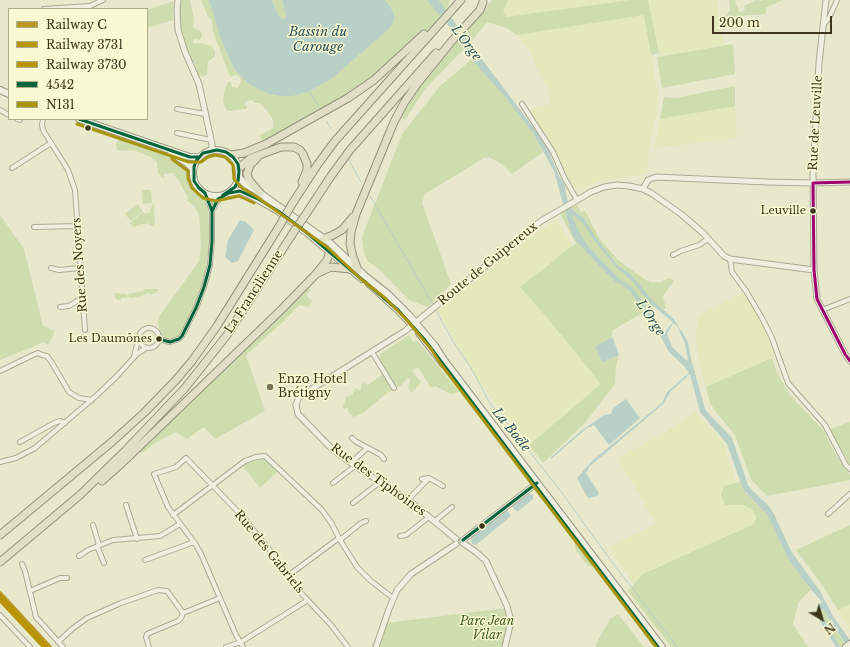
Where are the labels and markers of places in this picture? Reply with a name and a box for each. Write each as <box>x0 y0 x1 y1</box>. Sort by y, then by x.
unlabelled marker <box>83 123 93 133</box>
place label: Leuville <box>760 204 806 218</box>
marker: Leuville <box>808 206 818 216</box>
place label: Les Daumônes <box>69 332 152 346</box>
marker: Les Daumônes <box>154 334 164 344</box>
place label: Enzo Hotel Brétigny <box>278 373 347 401</box>
marker: Enzo Hotel Brétigny <box>265 382 275 392</box>
unlabelled marker <box>477 521 487 531</box>

